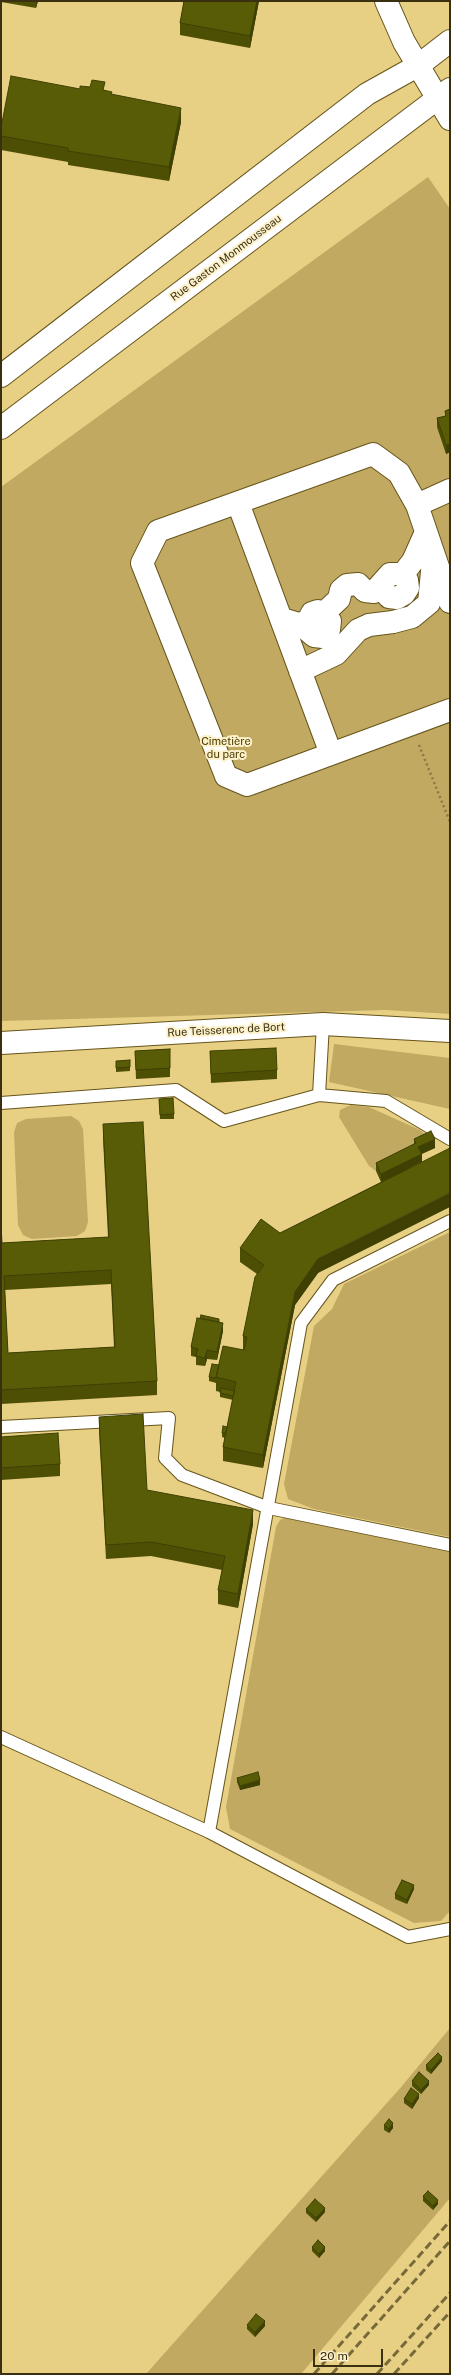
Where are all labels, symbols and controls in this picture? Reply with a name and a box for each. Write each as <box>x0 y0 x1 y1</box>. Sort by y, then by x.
street label: Rue Gaston Monmousseau <box>168 212 284 304</box>
park label: Cimetière du parc <box>201 735 251 761</box>
street label: Rue Teisserenc de Bort <box>167 1020 285 1040</box>
scale bar <box>315 2341 385 2367</box>
text: 20 m <box>320 2349 348 2363</box>

